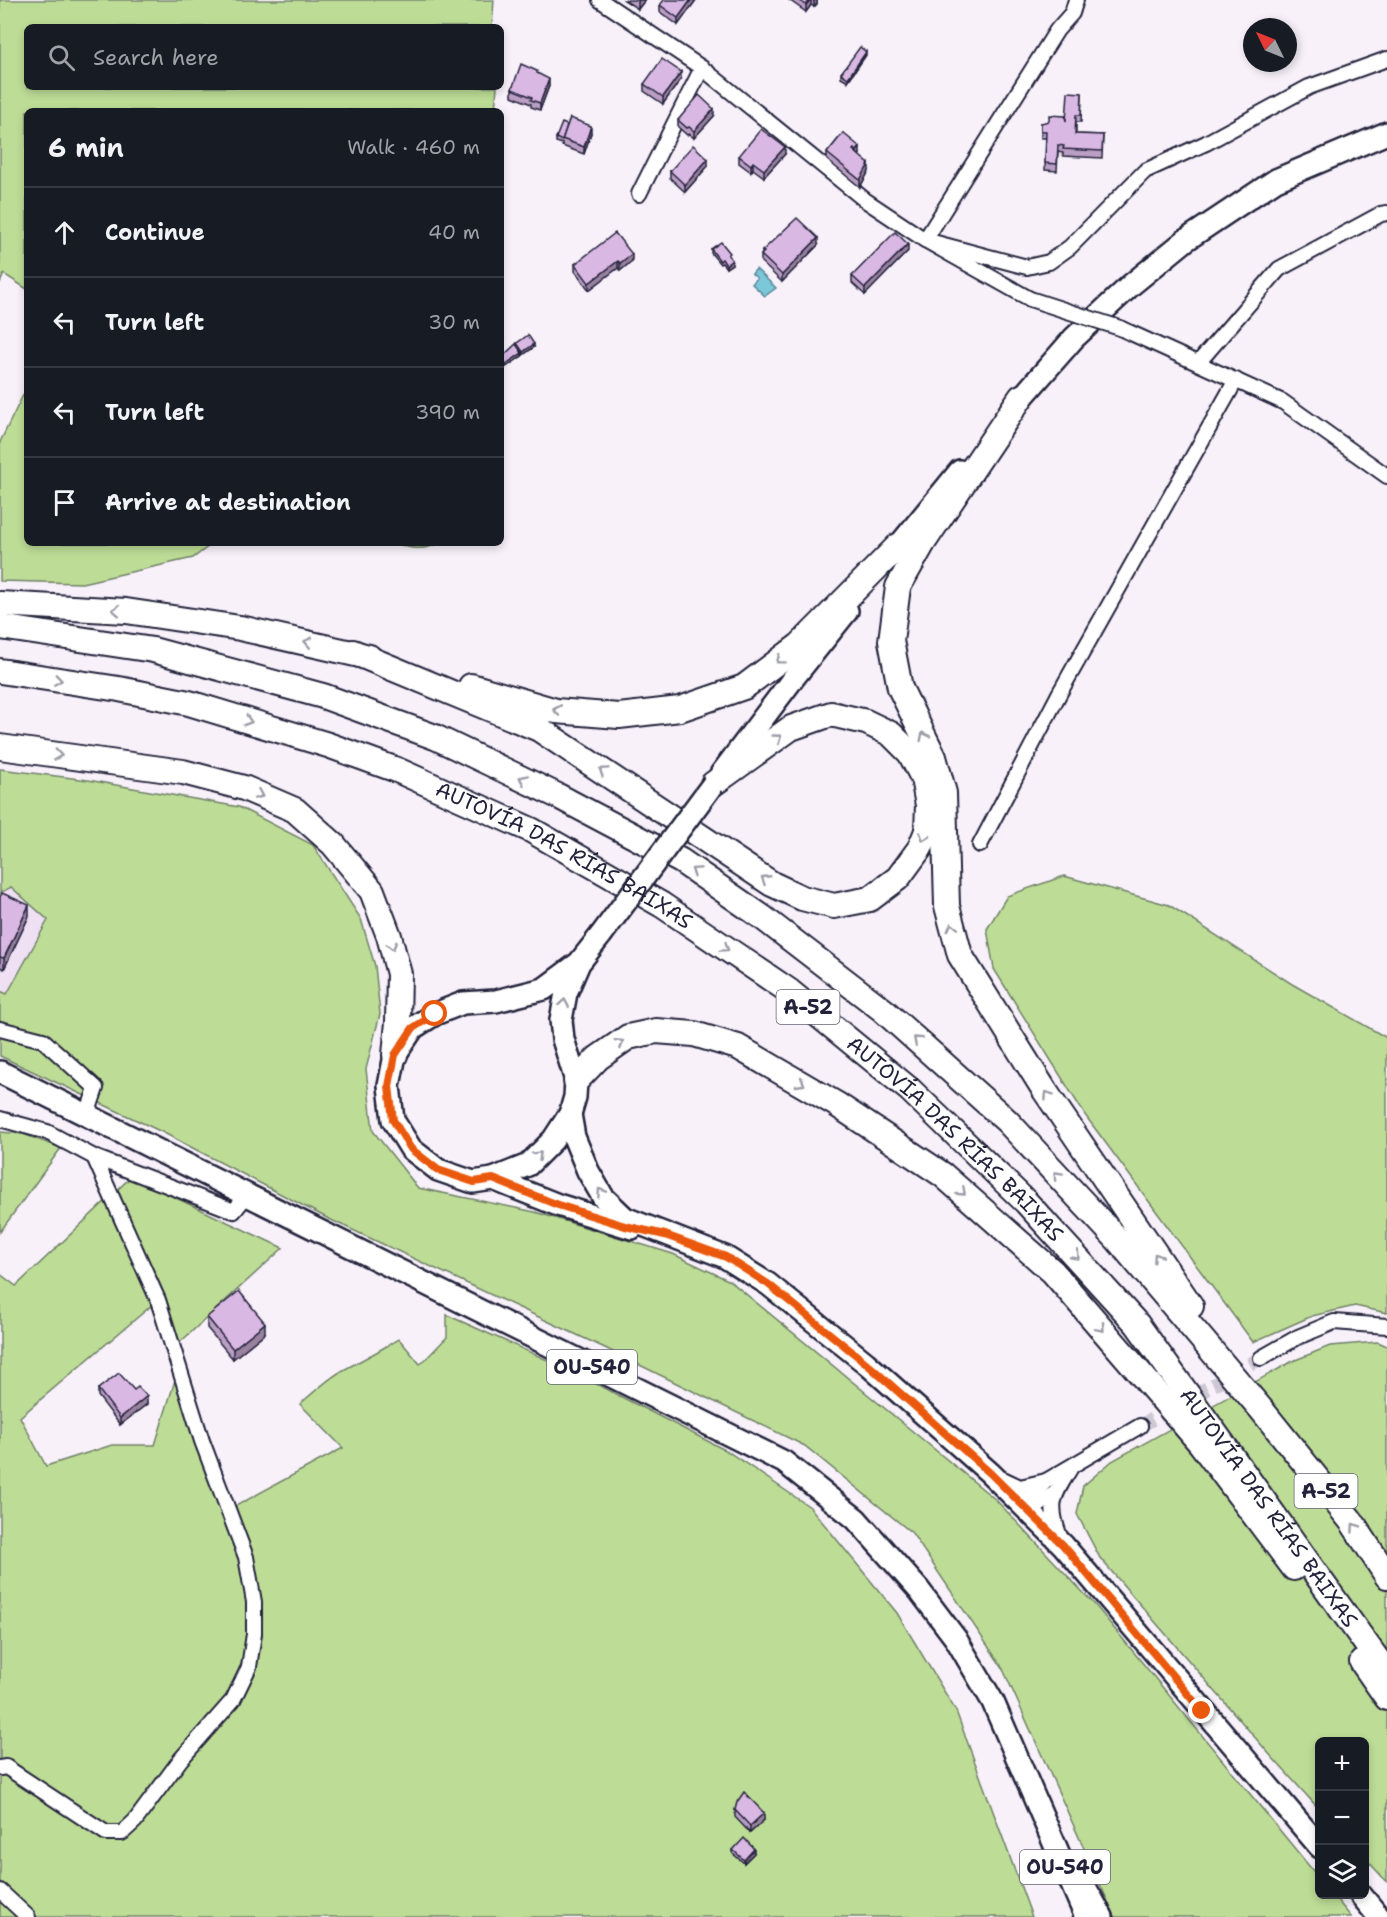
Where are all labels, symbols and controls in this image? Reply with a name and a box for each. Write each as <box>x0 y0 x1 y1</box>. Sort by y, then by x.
north arrow <box>1243 18 1297 72</box>
search box <box>24 24 504 90</box>
icon: search <box>45 41 78 74</box>
text: Search here <box>93 43 219 72</box>
text: 6 min <box>48 130 124 165</box>
text: Walk · 460 m <box>347 134 480 160</box>
icon: ahead <box>48 216 81 249</box>
text: Continue <box>105 218 205 247</box>
text: 40 m <box>428 219 480 245</box>
icon: left <box>48 306 81 339</box>
text: Turn left <box>105 308 204 337</box>
text: 30 m <box>428 309 480 335</box>
icon: left <box>48 396 81 429</box>
text: Turn left <box>105 398 204 427</box>
text: 390 m <box>415 399 480 425</box>
icon: arrive <box>48 486 81 519</box>
text: Arrive at destination <box>105 488 351 517</box>
one-way arrow <box>111 604 120 617</box>
one-way arrow <box>303 637 313 650</box>
one-way arrow <box>776 652 787 663</box>
one-way arrow <box>53 673 62 685</box>
one-way arrow <box>552 704 562 717</box>
one-way arrow <box>242 714 253 726</box>
one-way arrow <box>919 732 931 743</box>
one-way arrow <box>771 734 782 745</box>
one-way arrow <box>53 748 63 760</box>
one-way arrow <box>599 767 610 778</box>
street label: AUTOVÍA DAS RÍAS BAIXAS <box>431 775 698 936</box>
one-way arrow <box>519 775 530 787</box>
one-way arrow <box>253 787 264 799</box>
one-way arrow <box>918 831 931 841</box>
one-way arrow <box>691 867 702 878</box>
one-way arrow <box>761 876 772 887</box>
one-way arrow <box>947 922 960 932</box>
one-way arrow <box>384 941 397 951</box>
one-way arrow <box>719 941 730 952</box>
road number: A-52 <box>776 990 840 1024</box>
one-way arrow <box>558 999 570 1008</box>
route start <box>421 1000 447 1026</box>
street label: AUTOVÍA DAS RÍAS BAIXAS <box>841 1030 1069 1248</box>
one-way arrow <box>913 1036 924 1047</box>
one-way arrow <box>613 1039 624 1050</box>
one-way arrow <box>795 1076 805 1087</box>
one-way arrow <box>1044 1091 1055 1102</box>
one-way arrow <box>531 1152 542 1162</box>
one-way arrow <box>1054 1171 1065 1182</box>
one-way arrow <box>956 1185 966 1196</box>
one-way arrow <box>597 1187 608 1198</box>
one-way arrow <box>1069 1249 1080 1260</box>
one-way arrow <box>1154 1252 1165 1263</box>
one-way arrow <box>1094 1321 1105 1332</box>
road number: OU-540 <box>547 1350 637 1384</box>
street label: AUTOVÍA DAS RÍAS BAIXAS <box>1173 1382 1364 1633</box>
road number: A-52 <box>1294 1474 1358 1508</box>
one-way arrow <box>1351 1522 1362 1533</box>
route end <box>1188 1697 1214 1723</box>
map controls <box>1315 1737 1369 1899</box>
button: + <box>1315 1737 1369 1791</box>
button: − <box>1315 1791 1369 1845</box>
button: layers <box>1315 1845 1369 1899</box>
road number: OU-540 <box>1020 1850 1110 1884</box>

